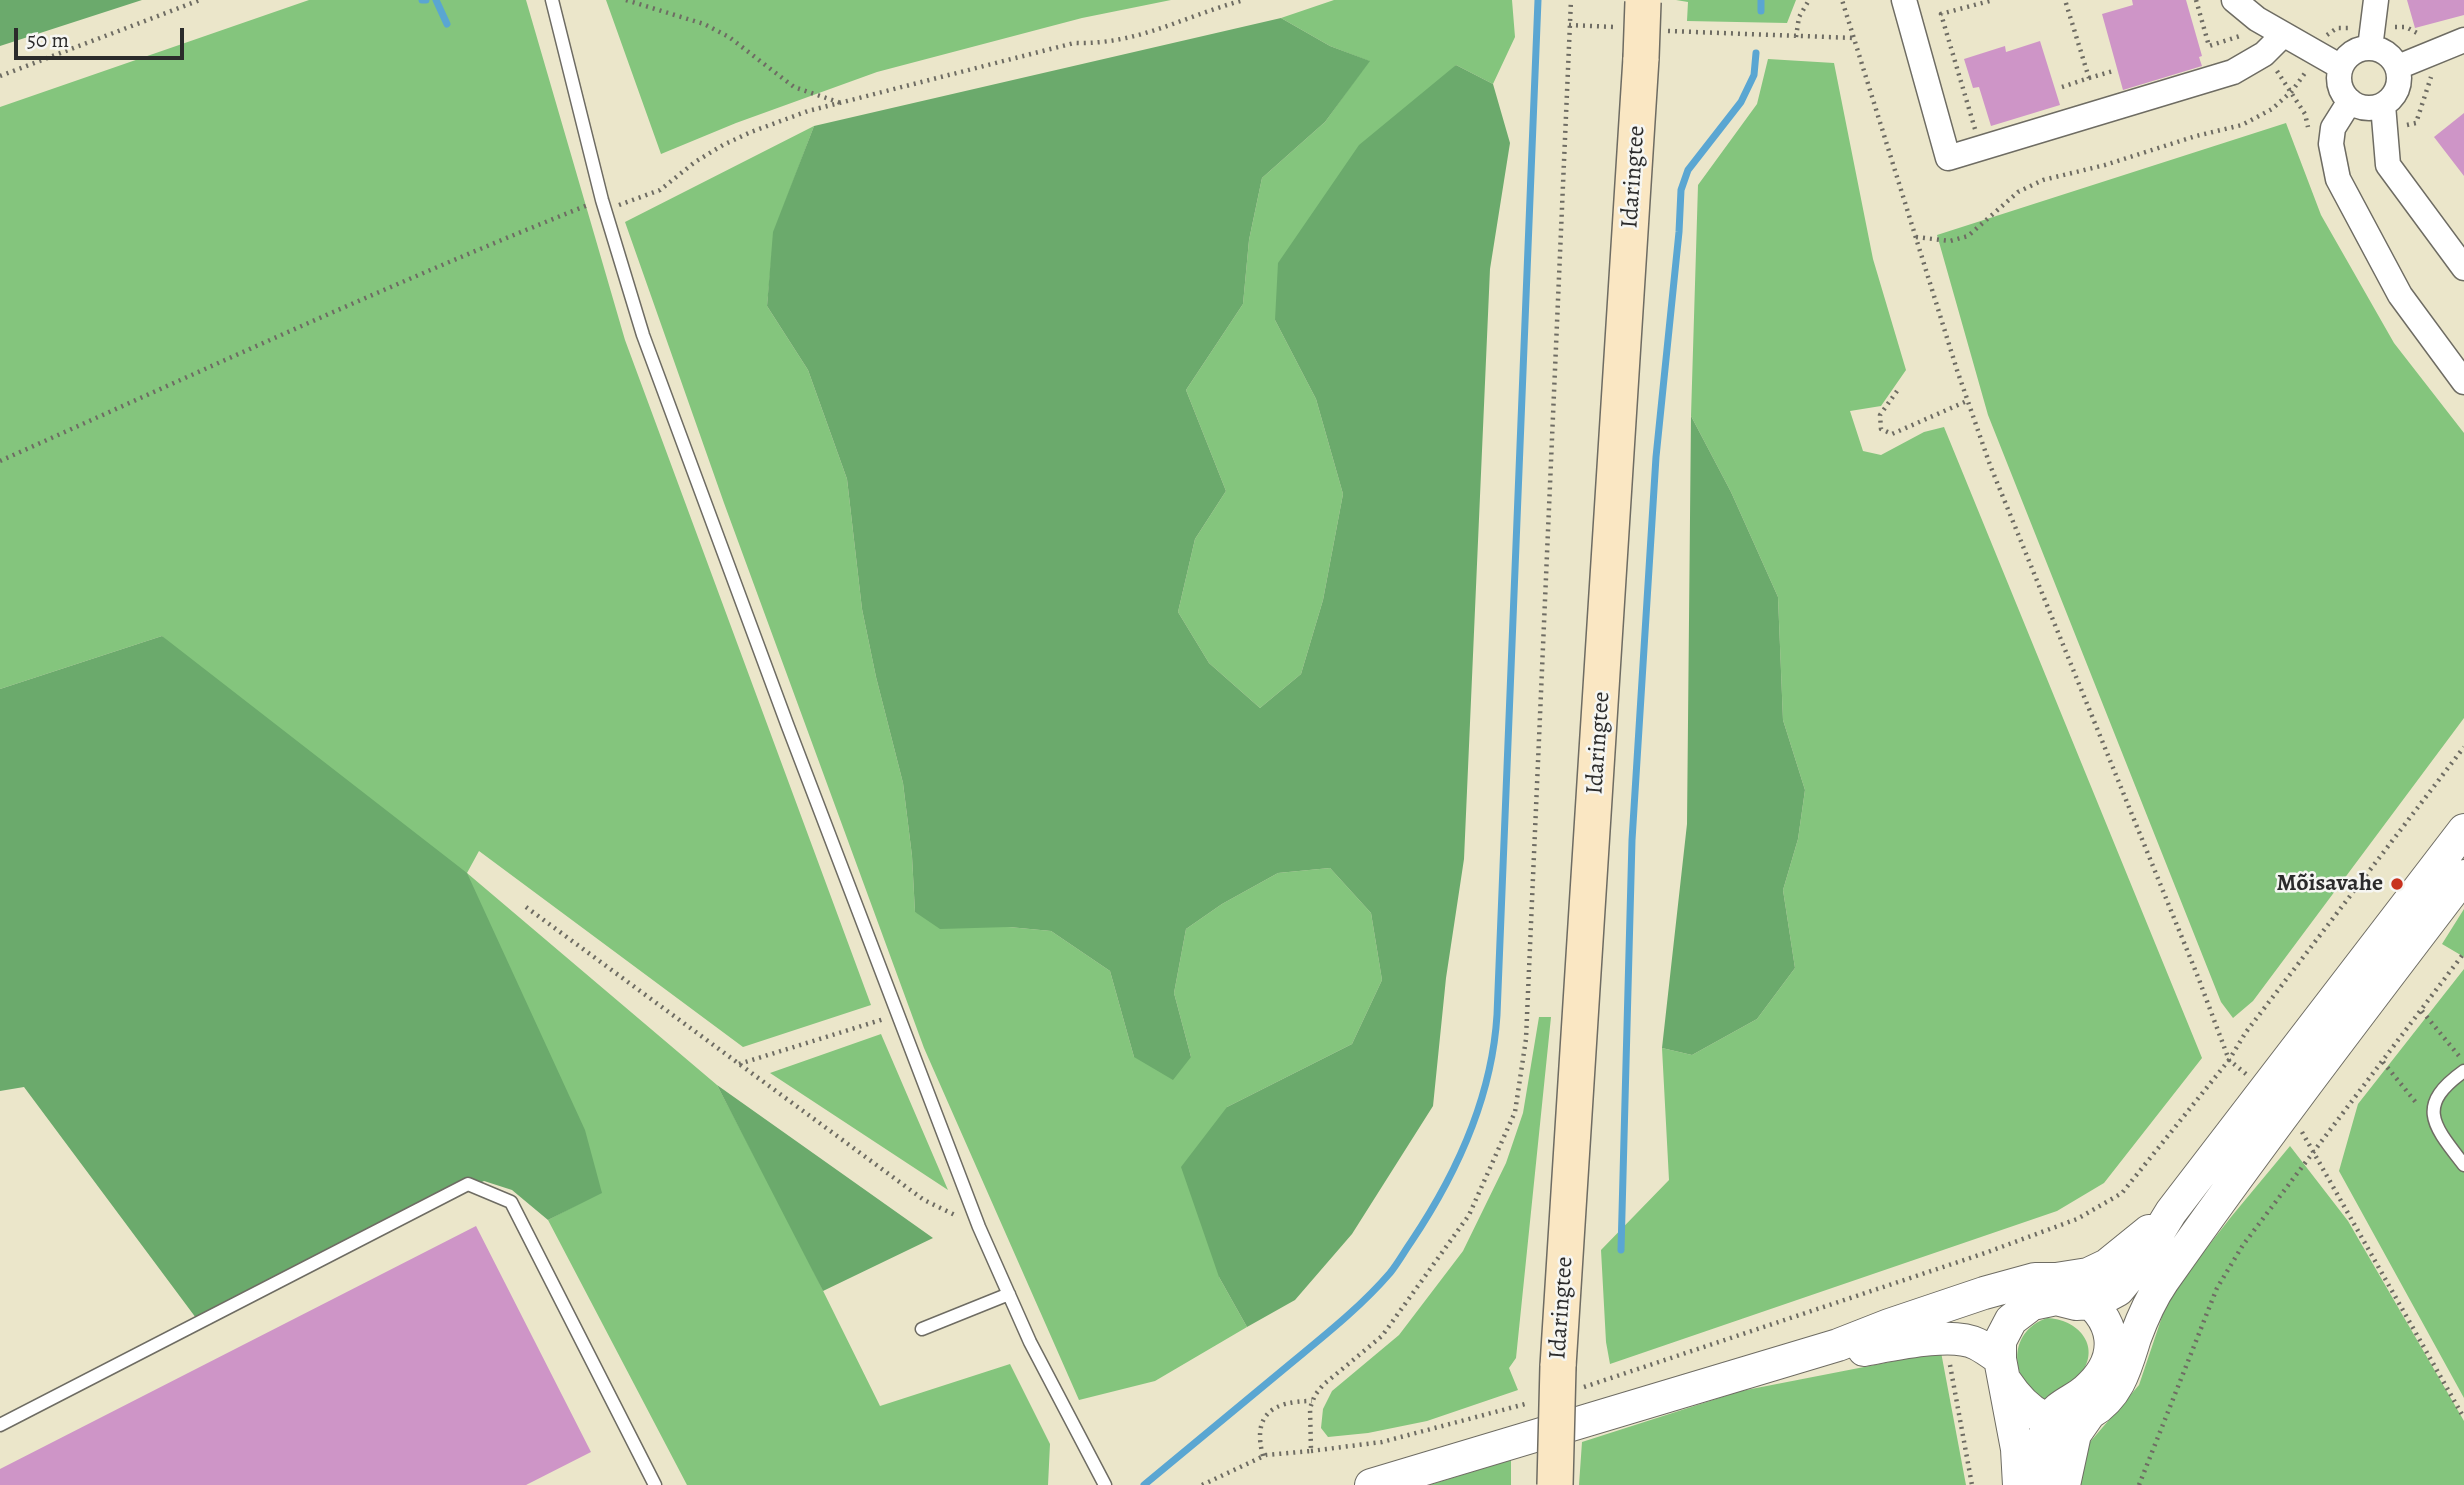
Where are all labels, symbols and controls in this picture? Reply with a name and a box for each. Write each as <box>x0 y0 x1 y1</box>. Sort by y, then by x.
scale bar <box>18 14 187 58</box>
text: 50 m <box>27 26 69 54</box>
street label: Idaringtee <box>1616 125 1652 229</box>
street label: Idaringtee <box>1581 691 1617 795</box>
place label: Mõisavahe <box>2277 870 2383 898</box>
marker: Mõisavahe <box>2389 876 2405 892</box>
street label: Idaringtee <box>1544 1256 1580 1360</box>

